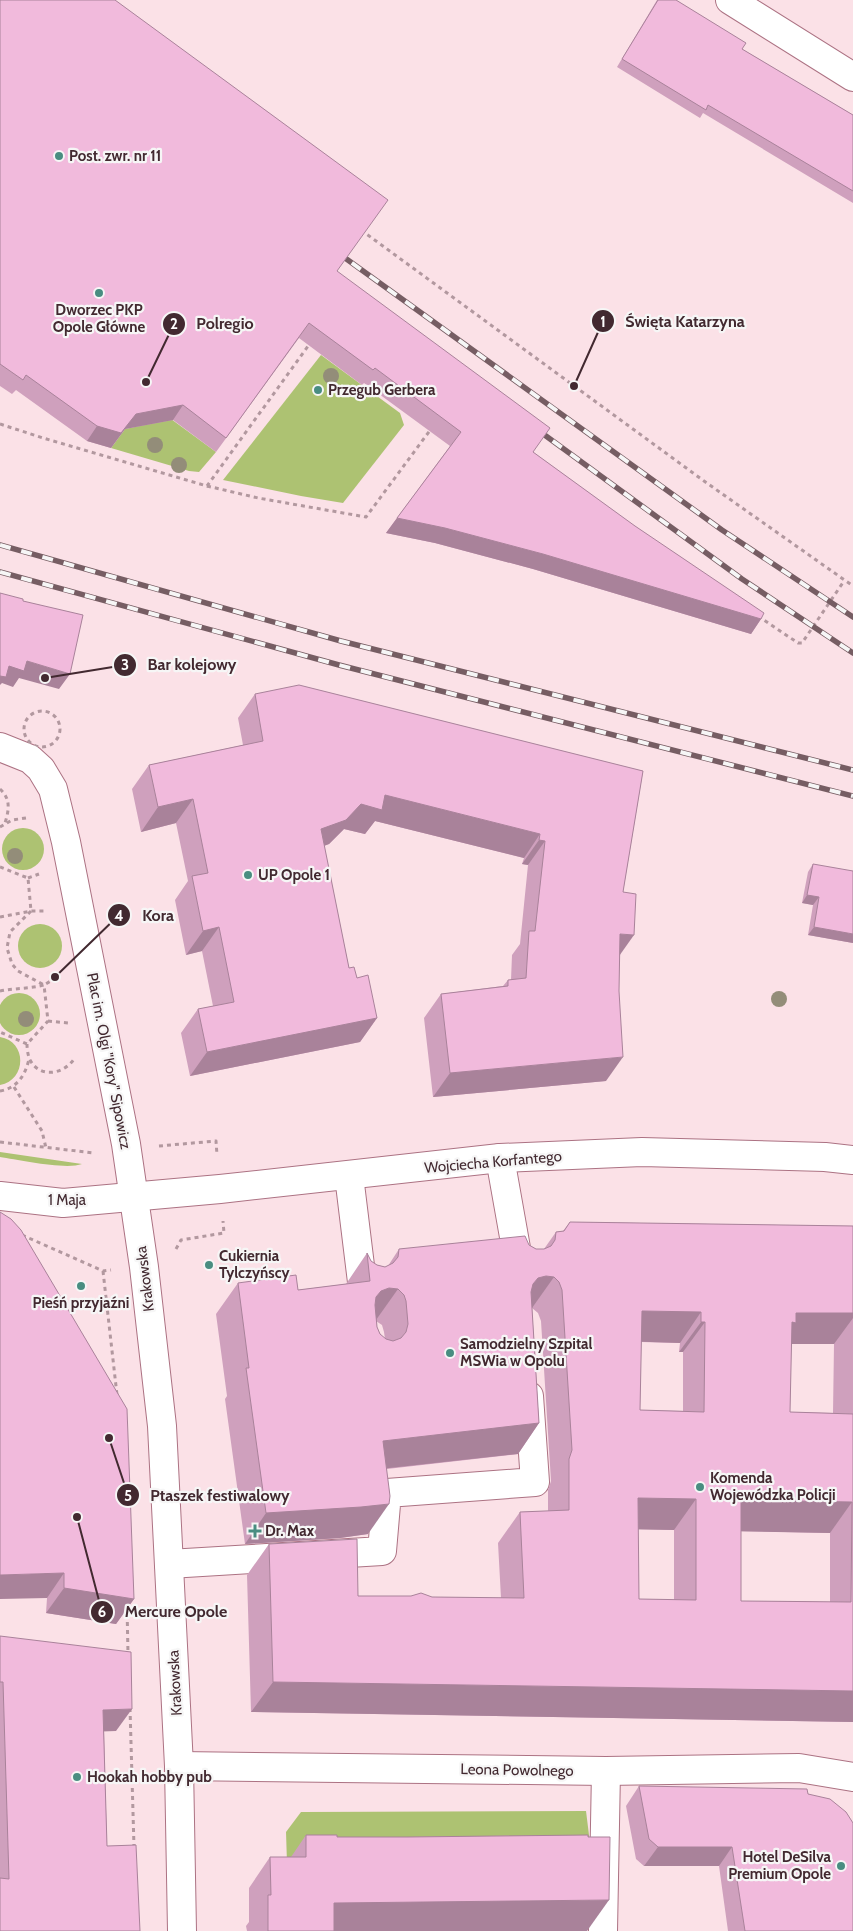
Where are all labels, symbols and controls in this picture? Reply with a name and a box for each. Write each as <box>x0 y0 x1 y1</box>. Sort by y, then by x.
place label: Post. zwr. nr 11 <box>69 147 161 165</box>
marker: Post. zwr. nr 11 <box>53 150 65 162</box>
marker: Dworzec PKP Opole Główne <box>93 287 105 299</box>
place label: Dworzec PKP Opole Główne <box>53 301 146 336</box>
callout: Święta Katarzyna <box>590 306 755 337</box>
callout: Polregio <box>161 308 263 339</box>
text: Święta Katarzyna <box>625 312 745 331</box>
text: 1 <box>600 313 606 331</box>
text: Polregio <box>196 314 254 333</box>
text: 2 <box>170 315 178 333</box>
place label: Przegub Gerbera <box>328 381 436 399</box>
marker: Przegub Gerbera <box>312 384 324 396</box>
callout: Bar kolejowy <box>112 649 246 680</box>
text: Bar kolejowy <box>148 655 237 674</box>
text: 3 <box>121 656 129 674</box>
place label: UP Opole 1 <box>258 866 330 884</box>
marker: UP Opole 1 <box>242 869 254 881</box>
callout: Kora <box>107 900 184 931</box>
text: Kora <box>142 906 174 925</box>
text: 4 <box>114 907 124 925</box>
street label: Plac im. Olgi "Kory" Sipowicz <box>83 971 135 1151</box>
street label: Wojciecha Korfantego <box>424 1147 562 1177</box>
street label: 1 Maja <box>48 1191 87 1209</box>
street label: Krakowska <box>132 1244 158 1313</box>
place label: Cukiernia Tylczyńscy <box>219 1247 290 1282</box>
marker: Cukiernia Tylczyńscy <box>203 1259 215 1271</box>
marker: Pieśń przyjaźni <box>75 1280 87 1292</box>
place label: Pieśń przyjaźni <box>33 1294 129 1312</box>
place label: Samodzielny Szpital MSWia w Opolu <box>460 1335 593 1370</box>
marker: Samodzielny Szpital MSWia w Opolu <box>444 1347 456 1359</box>
place label: Komenda Wojewódzka Policji <box>710 1469 836 1504</box>
callout: Ptaszek festiwalowy <box>115 1480 300 1511</box>
marker: Komenda Wojewódzka Policji <box>694 1481 706 1493</box>
text: Ptaszek festiwalowy <box>150 1486 290 1505</box>
text: 5 <box>124 1487 132 1505</box>
place label: Dr. Max <box>265 1522 315 1540</box>
marker: Dr. Max <box>249 1525 261 1537</box>
callout: Mercure Opole <box>90 1596 237 1627</box>
text: Mercure Opole <box>125 1602 227 1621</box>
text: 6 <box>98 1603 106 1621</box>
street label: Krakowska <box>164 1649 186 1716</box>
street label: Leona Powolnego <box>460 1760 574 1780</box>
place label: Hookah hobby pub <box>87 1768 212 1786</box>
marker: Hookah hobby pub <box>71 1771 83 1783</box>
place label: Hotel DeSilva Premium Opole <box>728 1848 832 1883</box>
marker: Hotel DeSilva Premium Opole <box>835 1860 847 1872</box>

